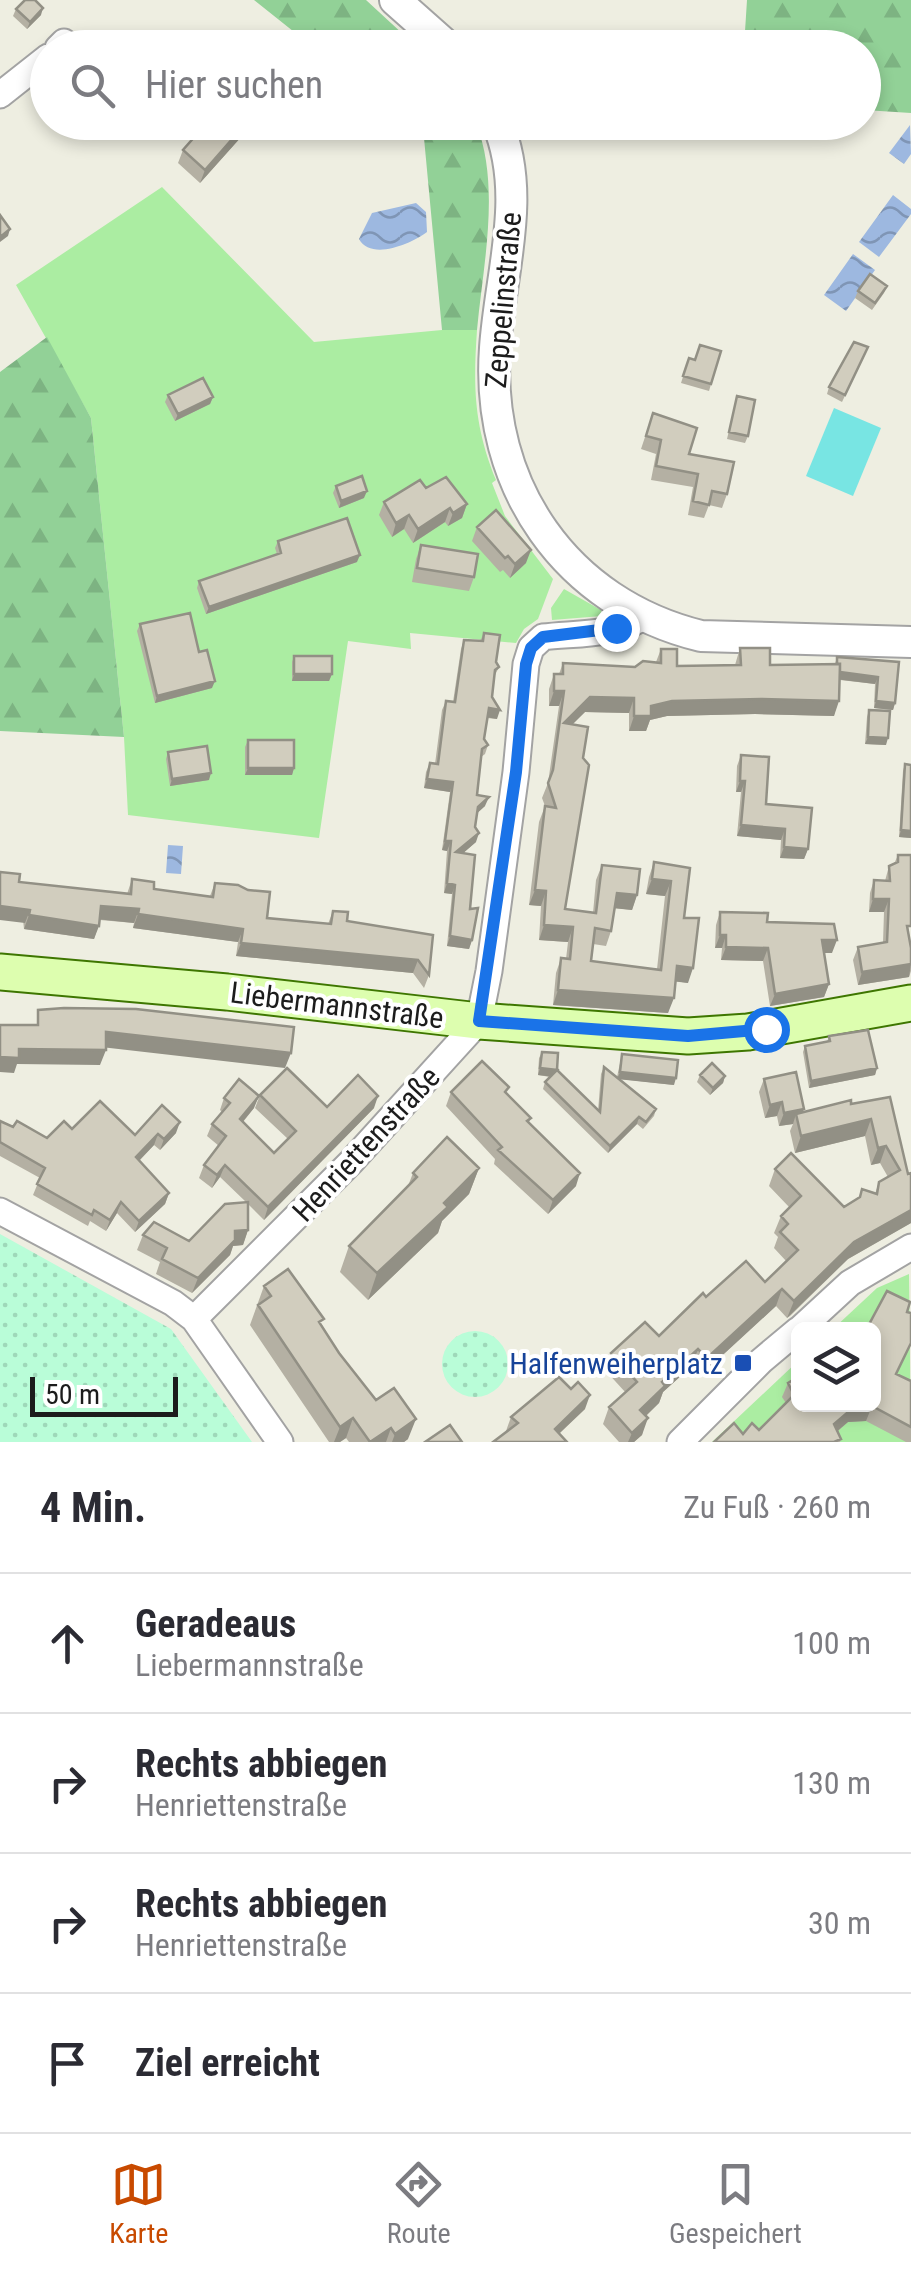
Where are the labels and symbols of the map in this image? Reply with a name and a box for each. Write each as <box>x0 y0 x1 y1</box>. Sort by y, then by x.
street label: Zeppelinstraße <box>478 211 528 389</box>
route end <box>594 606 640 652</box>
street label: Liebermannstraße <box>228 975 446 1035</box>
route start <box>744 1007 790 1053</box>
street label: Henriettenstraße <box>285 1059 447 1229</box>
place label: Halfenweiherplatz <box>509 1346 723 1381</box>
marker: Halfenweiherplatz <box>732 1352 754 1374</box>
scale bar <box>30 1372 178 1416</box>

